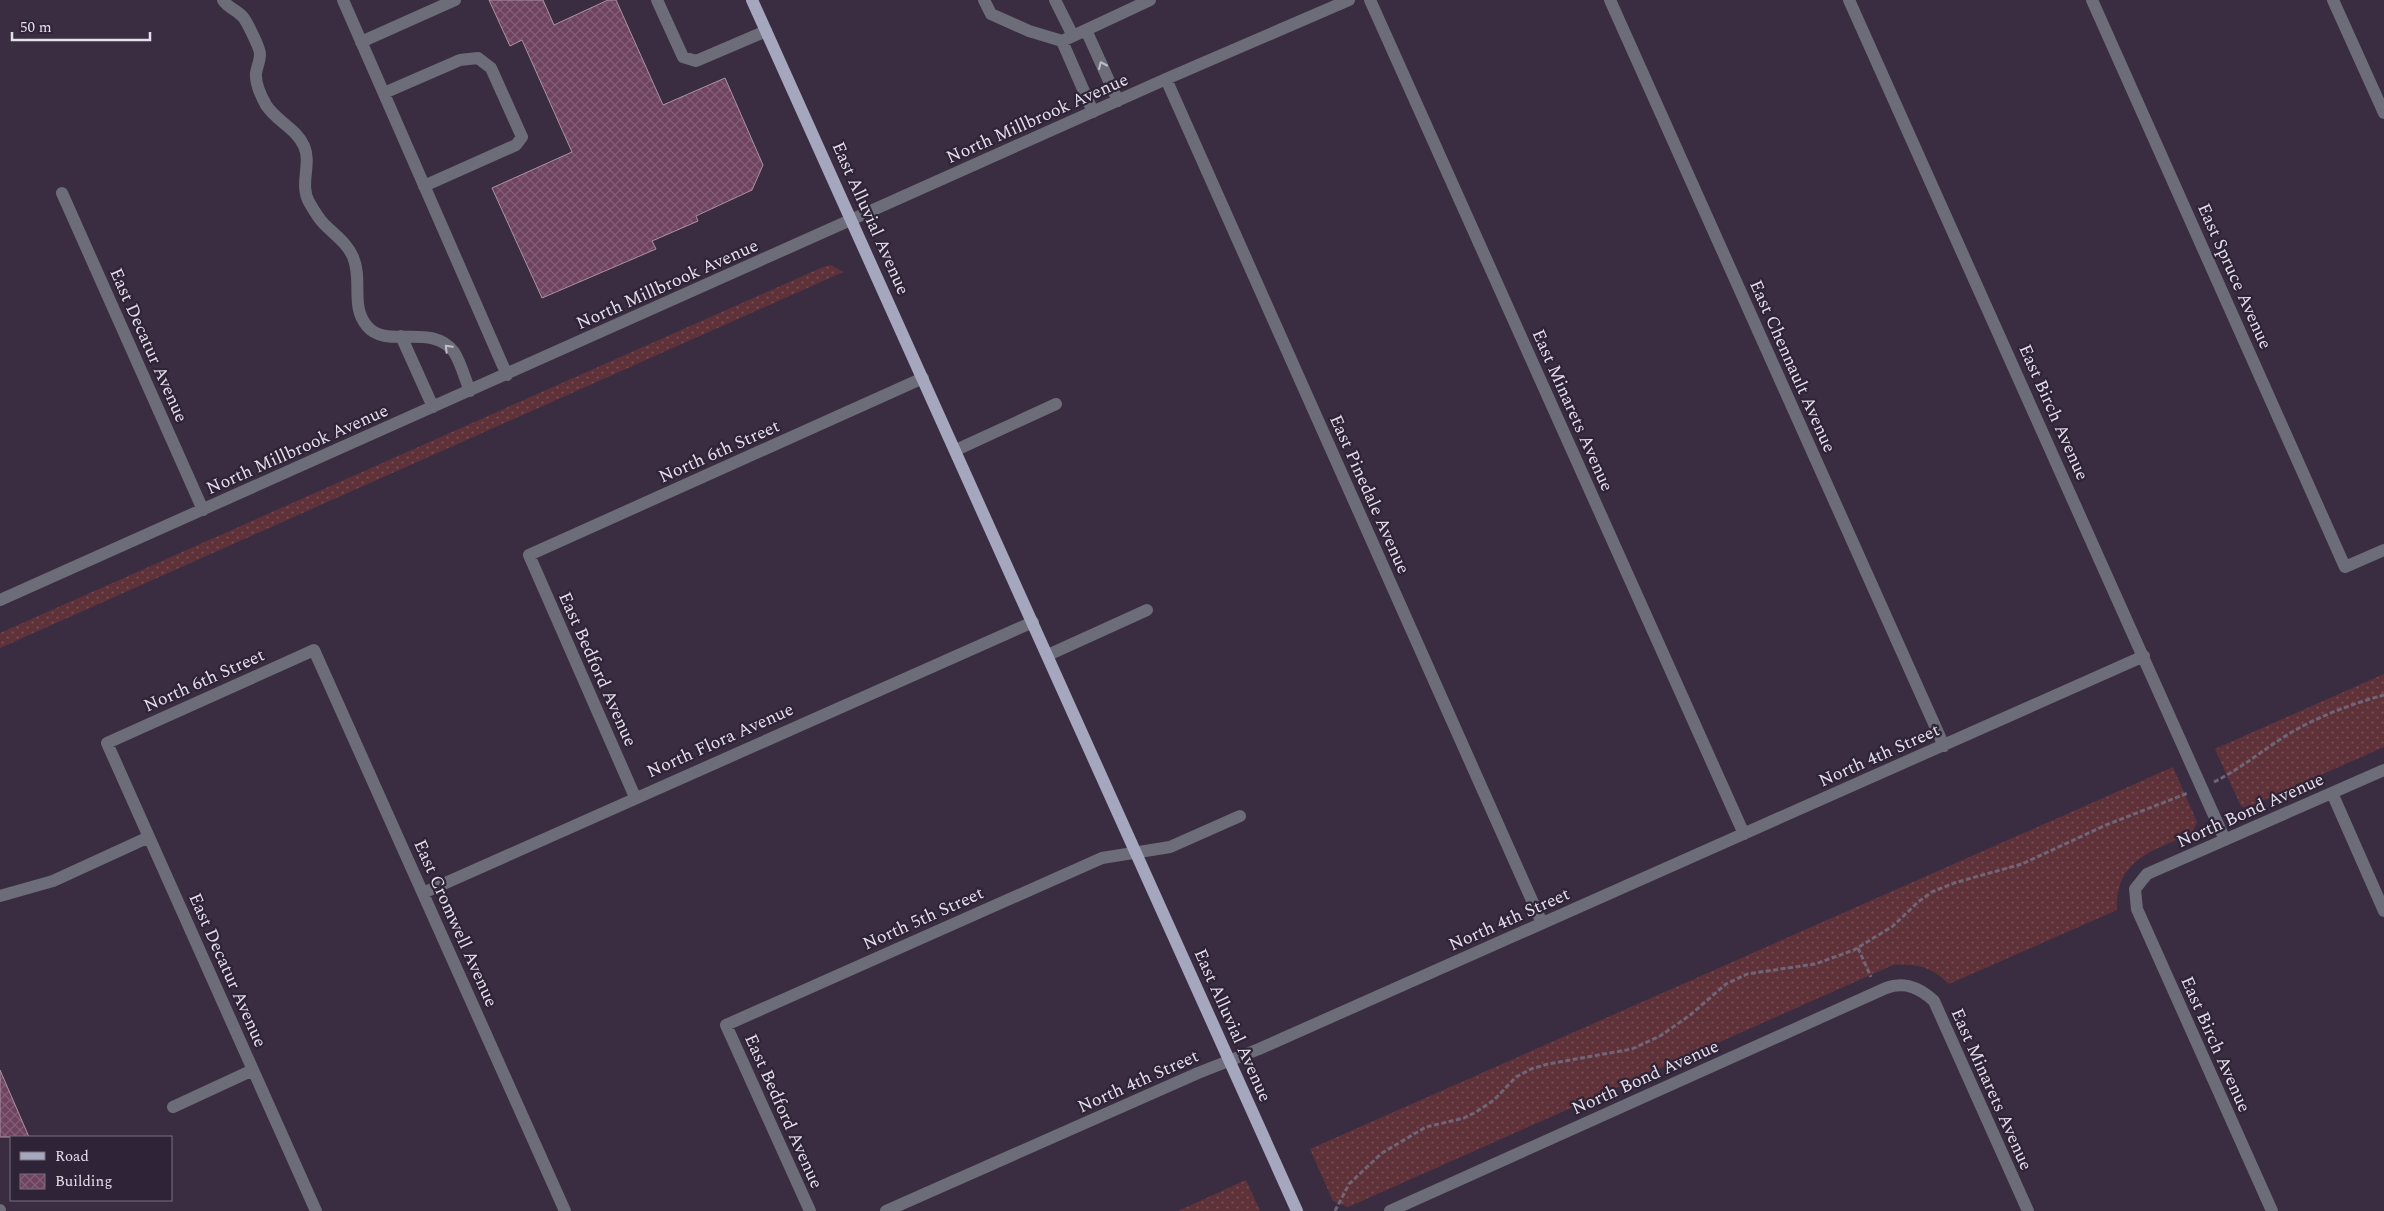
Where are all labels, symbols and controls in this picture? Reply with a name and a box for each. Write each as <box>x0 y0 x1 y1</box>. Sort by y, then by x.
scale bar <box>12 10 150 42</box>
text: 50 m <box>20 16 52 39</box>
one-way arrow <box>1098 61 1108 70</box>
street label: North Millbrook Avenue <box>942 66 1133 171</box>
street label: East Alluvial Avenue <box>825 137 916 299</box>
street label: East Spruce Avenue <box>2190 199 2279 354</box>
street label: North Millbrook Avenue <box>572 232 763 337</box>
street label: East Decatur Avenue <box>102 264 195 427</box>
street label: East Chennault Avenue <box>1742 275 1843 457</box>
street label: East Minarets Avenue <box>1525 325 1620 496</box>
street label: East Birch Avenue <box>2011 340 2096 485</box>
one-way arrow <box>445 345 454 354</box>
street label: North Millbrook Avenue <box>202 397 393 502</box>
street label: East Pinedale Avenue <box>1322 410 1417 578</box>
street label: North 6th Street <box>654 413 784 490</box>
street label: East Bedford Avenue <box>551 588 644 751</box>
street label: North 6th Street <box>139 642 269 719</box>
street label: North Flora Avenue <box>642 696 798 785</box>
street label: North 4th Street <box>1814 717 1944 794</box>
street label: North Bond Avenue <box>2172 766 2328 855</box>
street label: East Cromwell Avenue <box>406 835 505 1011</box>
street label: North 5th Street <box>858 880 988 957</box>
street label: North 4th Street <box>1444 881 1574 958</box>
street label: East Decatur Avenue <box>181 889 274 1052</box>
street label: East Alluvial Avenue <box>1187 944 1278 1106</box>
street label: East Birch Avenue <box>2173 972 2258 1117</box>
street label: East Minarets Avenue <box>1944 1004 2039 1175</box>
street label: East Bedford Avenue <box>737 1030 830 1193</box>
street label: North Bond Avenue <box>1567 1033 1723 1122</box>
street label: North 4th Street <box>1073 1043 1203 1120</box>
legend <box>10 1136 172 1201</box>
text: Road <box>55 1145 89 1168</box>
text: Building <box>55 1170 112 1193</box>

